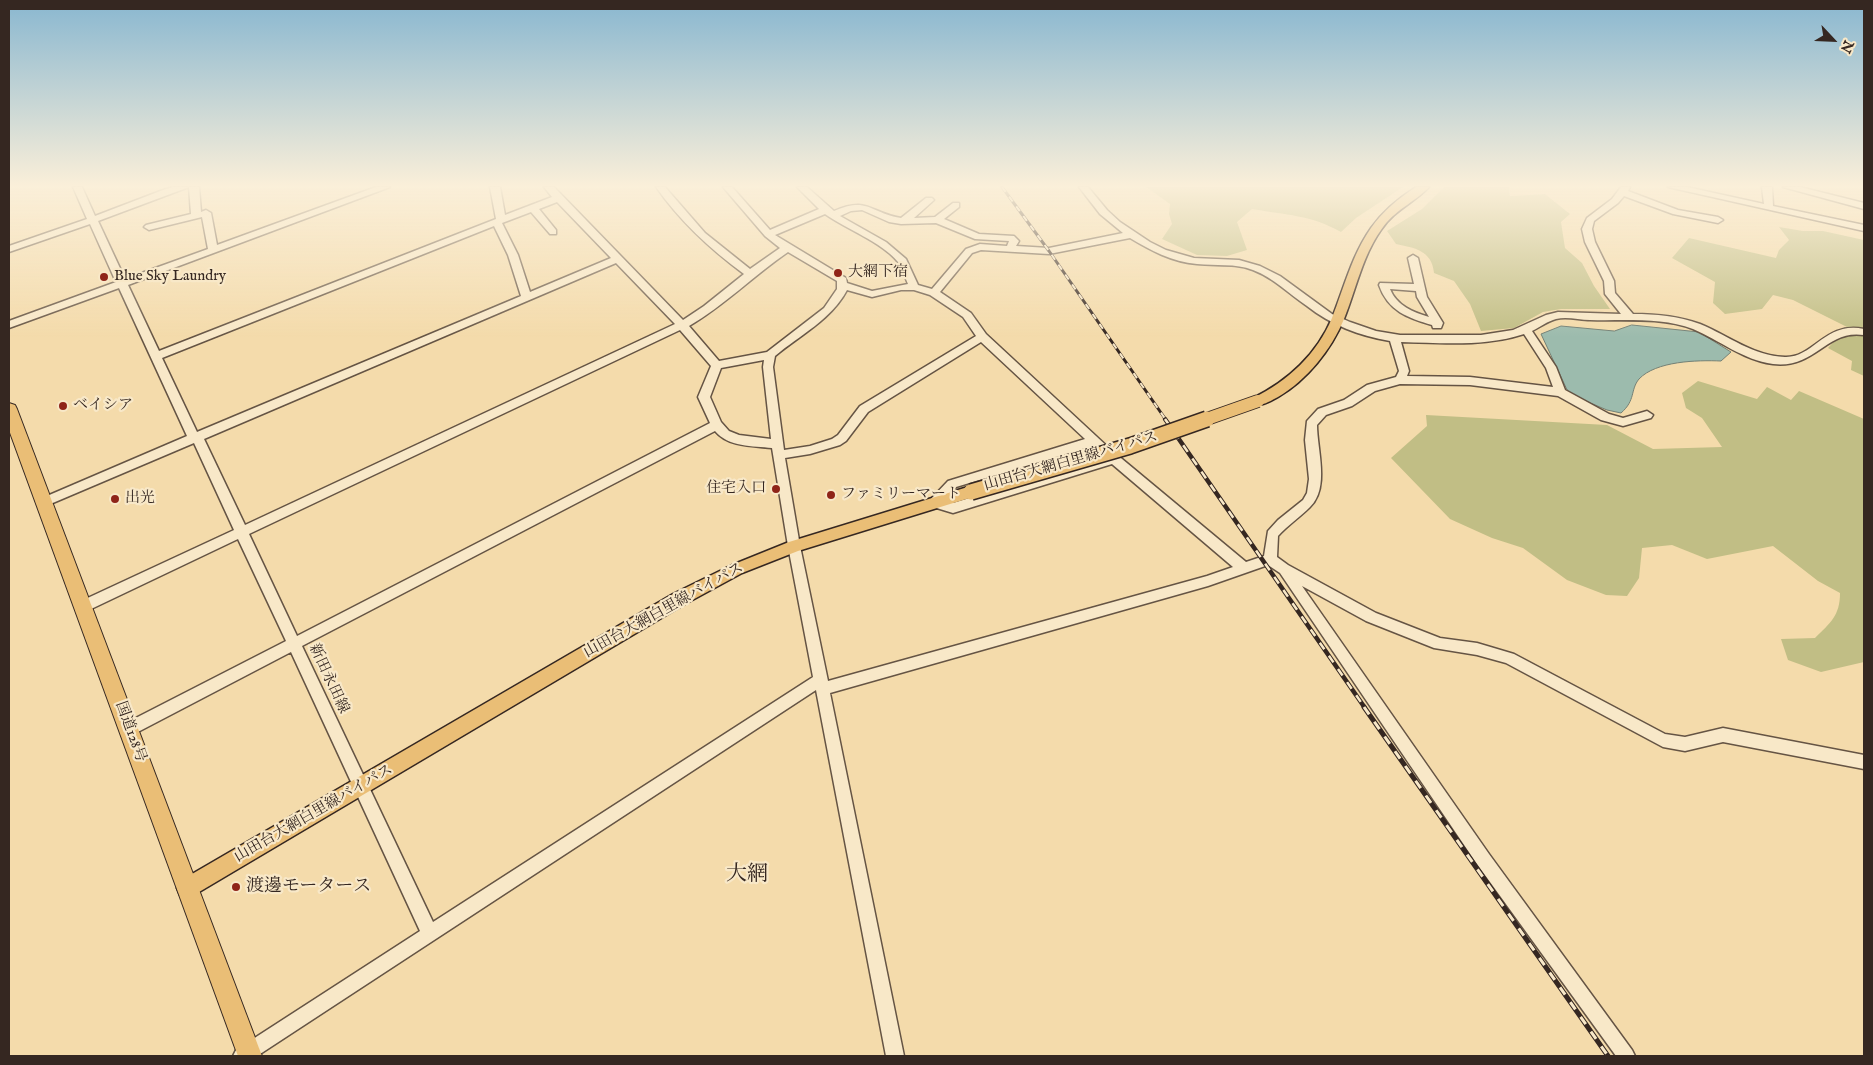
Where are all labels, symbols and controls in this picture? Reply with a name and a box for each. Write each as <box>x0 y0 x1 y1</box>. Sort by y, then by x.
north arrow <box>1808 15 1858 65</box>
text: N <box>1836 37 1857 56</box>
place label: 大網下宿 <box>848 264 908 282</box>
marker: 大網下宿 <box>832 267 844 279</box>
place label: Blue Sky Laundry <box>114 268 226 286</box>
marker: Blue Sky Laundry <box>98 271 110 283</box>
place label: ベイシア <box>73 397 133 415</box>
marker: ベイシア <box>57 400 69 412</box>
street label: 山田台大網白里線バイパス <box>982 429 1160 495</box>
place label: 住宅入口 <box>706 480 766 498</box>
marker: 住宅入口 <box>770 483 782 495</box>
place label: ファミリーマート <box>841 486 961 504</box>
marker: ファミリーマート <box>825 489 837 501</box>
place label: 出光 <box>125 490 155 508</box>
marker: 出光 <box>109 493 121 505</box>
street label: 山田台大網白里線バイパス <box>581 559 747 663</box>
street label: 新田永田線 <box>304 641 352 717</box>
street label: 国道128号 <box>111 699 149 765</box>
street label: 山田台大網白里線バイパス <box>232 761 396 867</box>
district label: 大網 <box>726 863 768 889</box>
place label: 渡邊モータース <box>246 876 371 898</box>
marker: 渡邊モータース <box>230 881 242 893</box>

